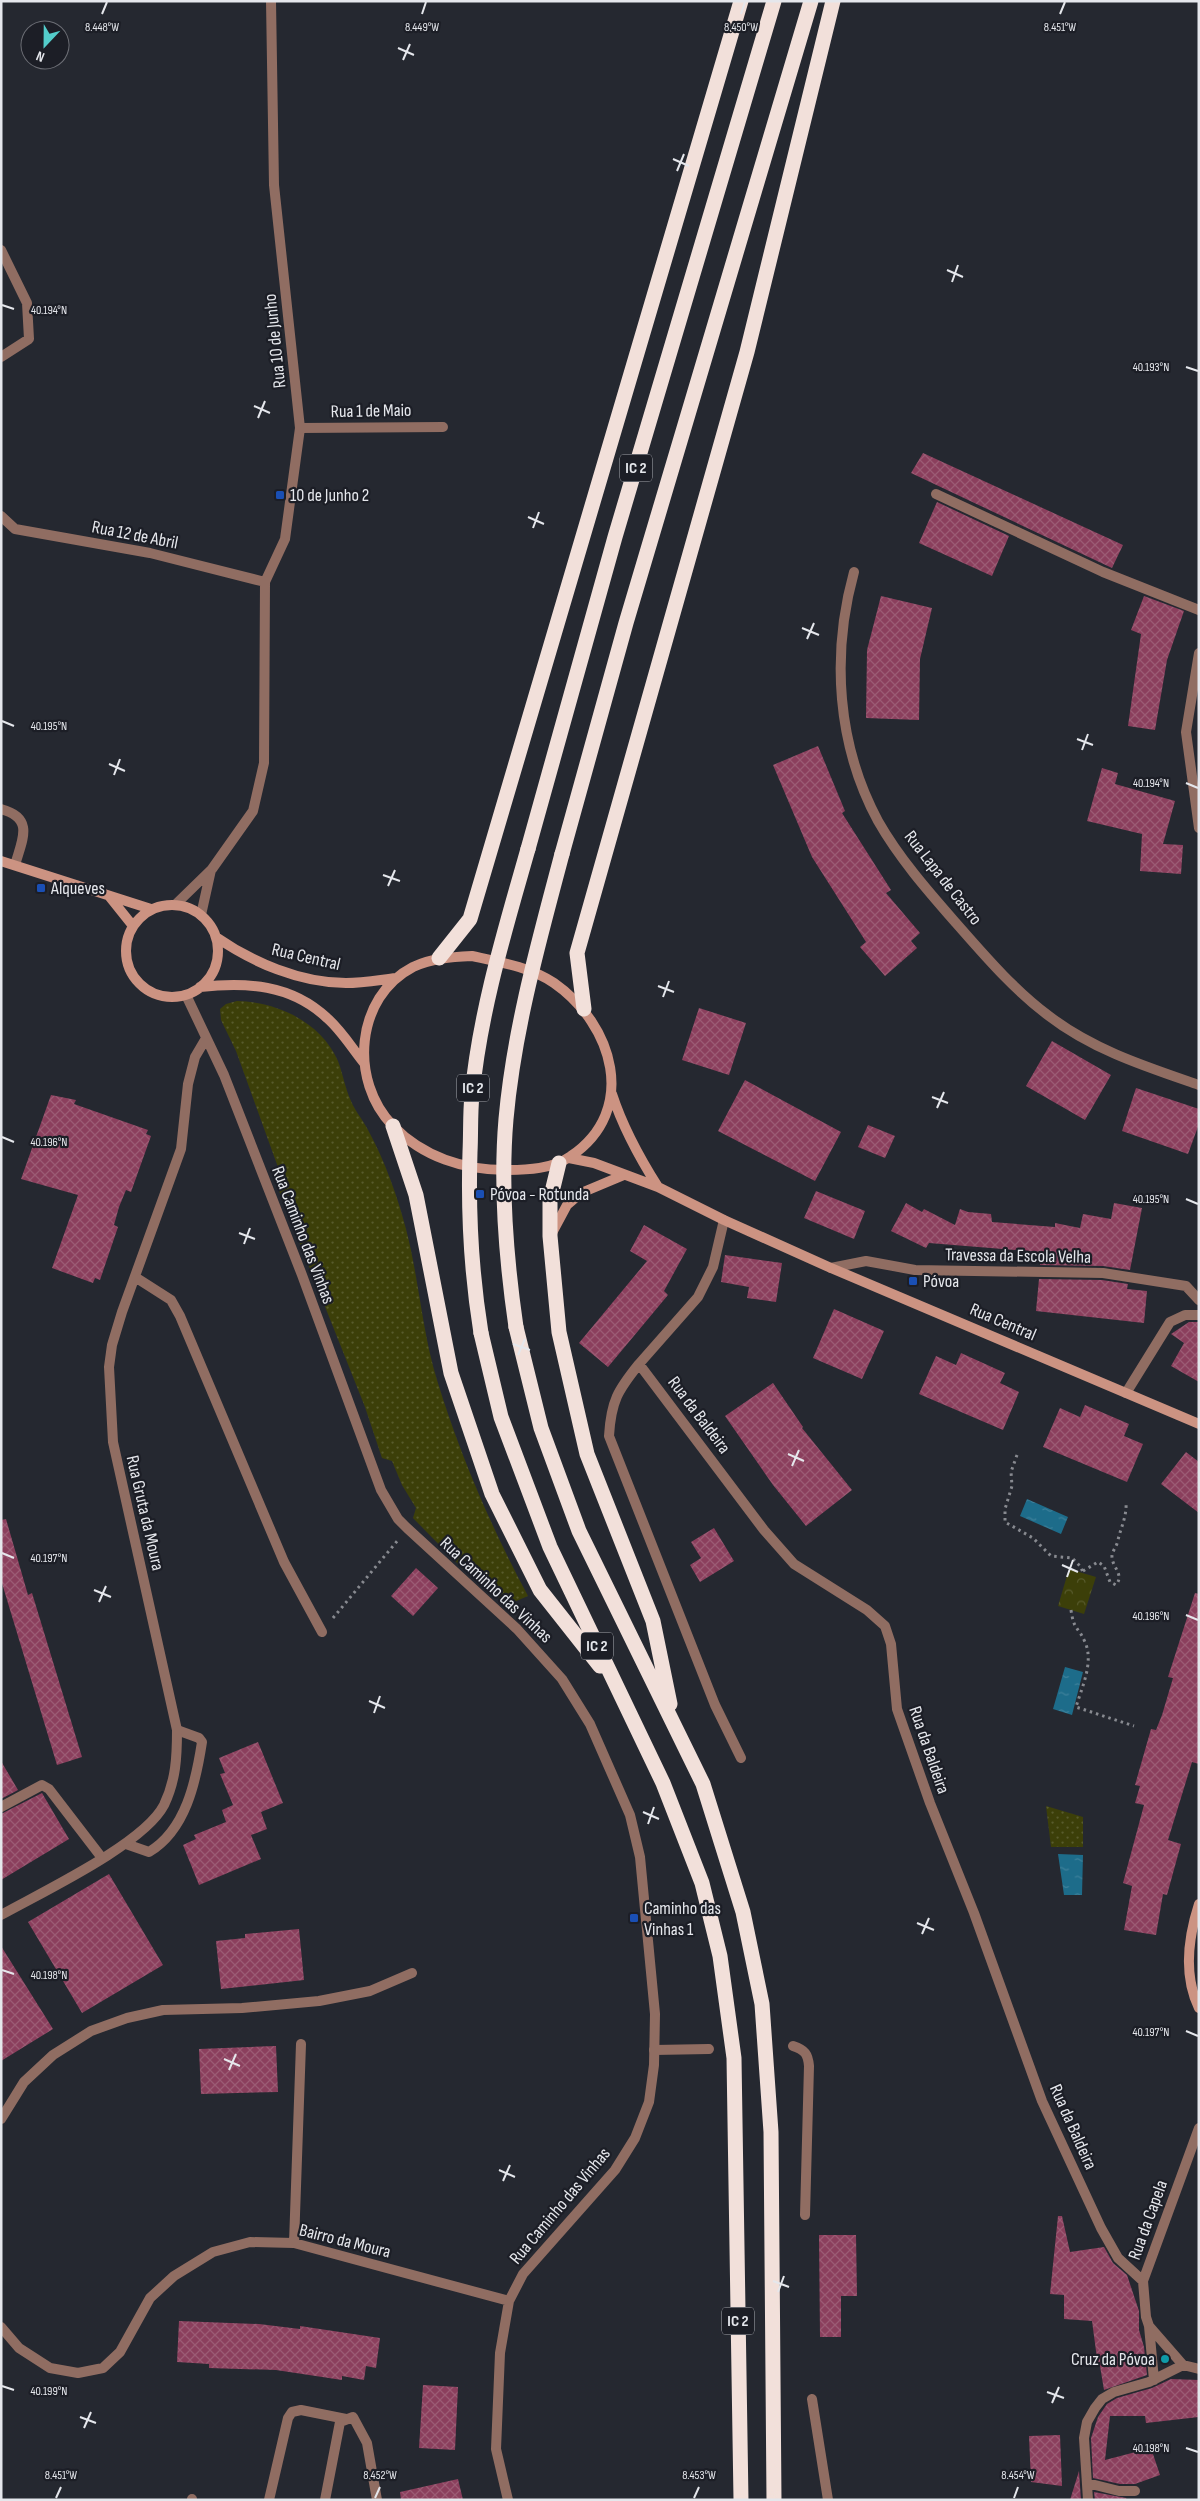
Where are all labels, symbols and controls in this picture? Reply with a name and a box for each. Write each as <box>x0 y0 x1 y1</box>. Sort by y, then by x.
north arrow <box>20 20 70 70</box>
text: 8.448°W <box>85 20 119 35</box>
text: 8.449°W <box>405 20 439 35</box>
text: 8.450°W <box>724 20 758 35</box>
text: 8.451°W <box>1044 20 1076 35</box>
text: N <box>34 47 47 66</box>
street label: Rua 10 de Junho <box>260 293 290 389</box>
text: 40.194°N <box>31 303 67 318</box>
text: 40.193°N <box>1133 360 1169 375</box>
street label: Rua 1 de Maio <box>330 400 412 422</box>
road number: IC 2 <box>620 454 652 482</box>
place label: 10 de Junho 2 <box>290 485 369 506</box>
marker: 10 de Junho 2 <box>274 489 286 501</box>
street label: Rua 12 de Abril <box>90 516 180 554</box>
text: 40.195°N <box>31 719 67 734</box>
text: 40.194°N <box>1133 776 1169 791</box>
street label: Rua Lapa de Castro <box>900 827 986 929</box>
place label: Alqueves <box>50 878 105 899</box>
marker: Alqueves <box>35 882 47 894</box>
street label: Rua Central <box>270 939 342 975</box>
road number: IC 2 <box>457 1074 489 1102</box>
text: 40.196°N <box>31 1135 67 1150</box>
street label: Rua Caminho das Vinhas <box>267 1163 339 1307</box>
place label: Póvoa - Rotunda <box>490 1184 589 1205</box>
marker: Póvoa - Rotunda <box>474 1188 486 1200</box>
text: 40.195°N <box>1133 1192 1169 1207</box>
street label: Travessa da Escola Velha <box>945 1244 1091 1268</box>
place label: Póvoa <box>923 1271 959 1292</box>
marker: Póvoa <box>907 1275 919 1287</box>
street label: Rua Central <box>967 1299 1039 1345</box>
street label: Rua da Baldeira <box>663 1372 735 1458</box>
street label: Rua Gruta da Moura <box>122 1453 168 1573</box>
street label: Rua Caminho das Vinhas <box>436 1533 556 1647</box>
text: 40.197°N <box>31 1551 67 1566</box>
text: 40.196°N <box>1133 1609 1169 1624</box>
road number: IC 2 <box>581 1632 613 1660</box>
street label: Rua da Baldeira <box>904 1703 954 1797</box>
place label: Caminho das Vinhas 1 <box>644 1898 721 1940</box>
marker: Caminho das Vinhas 1 <box>628 1912 640 1924</box>
text: 40.198°N <box>31 1968 67 1983</box>
text: 40.197°N <box>1133 2025 1169 2040</box>
street label: Rua da Baldeira <box>1045 2081 1101 2173</box>
street label: Rua Caminho das Vinhas <box>505 2143 615 2269</box>
street label: Rua da Capela <box>1124 2177 1172 2263</box>
street label: Bairro da Moura <box>297 2220 393 2263</box>
road number: IC 2 <box>722 2308 754 2334</box>
place label: Cruz da Póvoa <box>1071 2349 1155 2370</box>
marker: Cruz da Póvoa <box>1159 2353 1171 2365</box>
text: 40.199°N <box>31 2384 67 2399</box>
text: 40.198°N <box>1133 2441 1169 2456</box>
text: 8.451°W <box>45 2468 77 2483</box>
text: 8.452°W <box>363 2468 397 2483</box>
text: 8.453°W <box>682 2468 716 2483</box>
text: 8.454°W <box>1001 2468 1035 2483</box>

